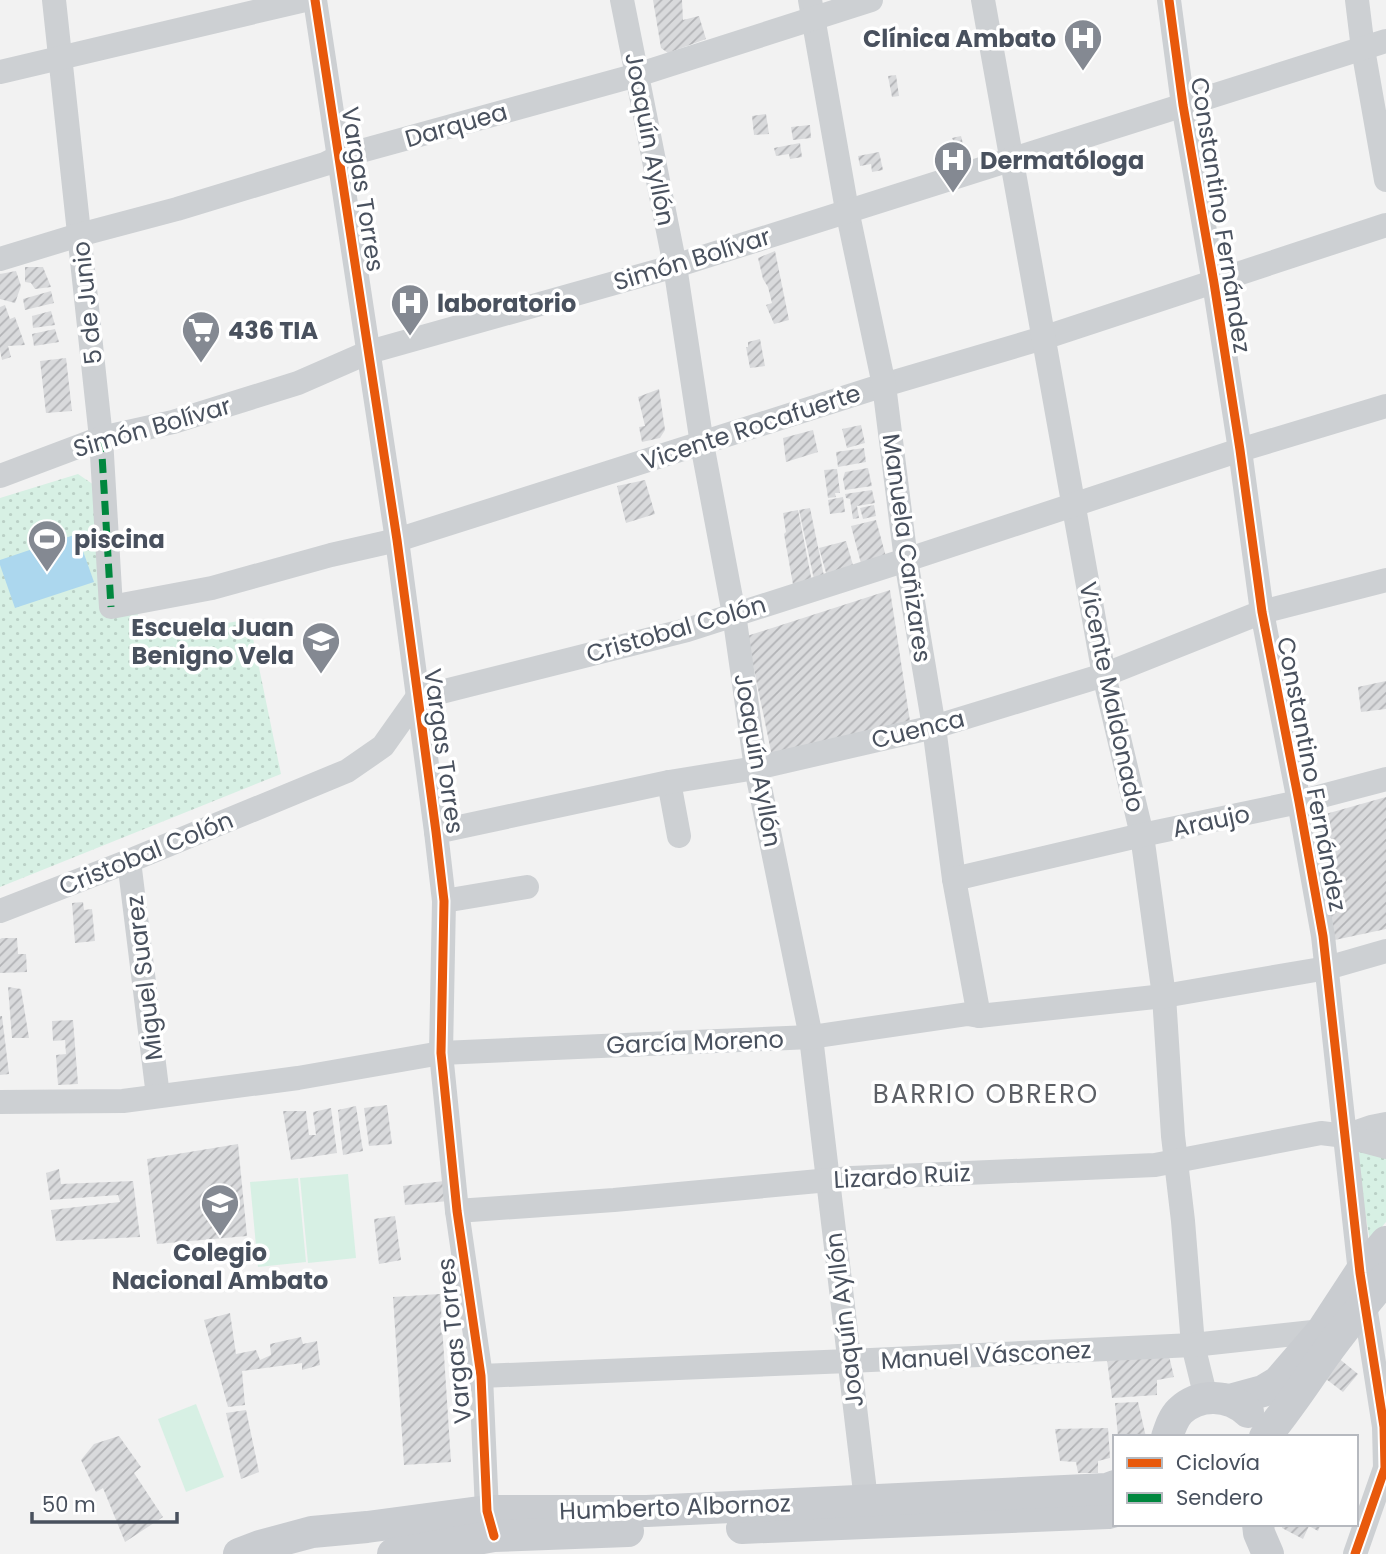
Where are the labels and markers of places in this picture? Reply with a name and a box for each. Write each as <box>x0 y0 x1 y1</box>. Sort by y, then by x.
hospital icon: Clínica Ambato <box>1062 17 1104 72</box>
place label: Clínica Ambato <box>863 22 1056 55</box>
hospital icon: Dermatóloga <box>932 139 974 194</box>
place label: Dermatóloga <box>980 144 1144 177</box>
hospital icon: laboratorio <box>389 282 431 337</box>
place label: laboratorio <box>437 287 576 320</box>
supermarket icon: 436 TIA <box>180 309 222 364</box>
place label: 436 TIA <box>228 314 318 347</box>
sports icon: piscina <box>26 518 68 573</box>
place label: piscina <box>74 523 165 556</box>
place label: Escuela Juan Benigno Vela <box>131 611 294 672</box>
school or university icon: Escuela Juan Benigno Vela <box>300 620 342 675</box>
school or university icon: Colegio Nacional Ambato <box>199 1182 241 1237</box>
place label: Colegio Nacional Ambato <box>112 1236 328 1297</box>

